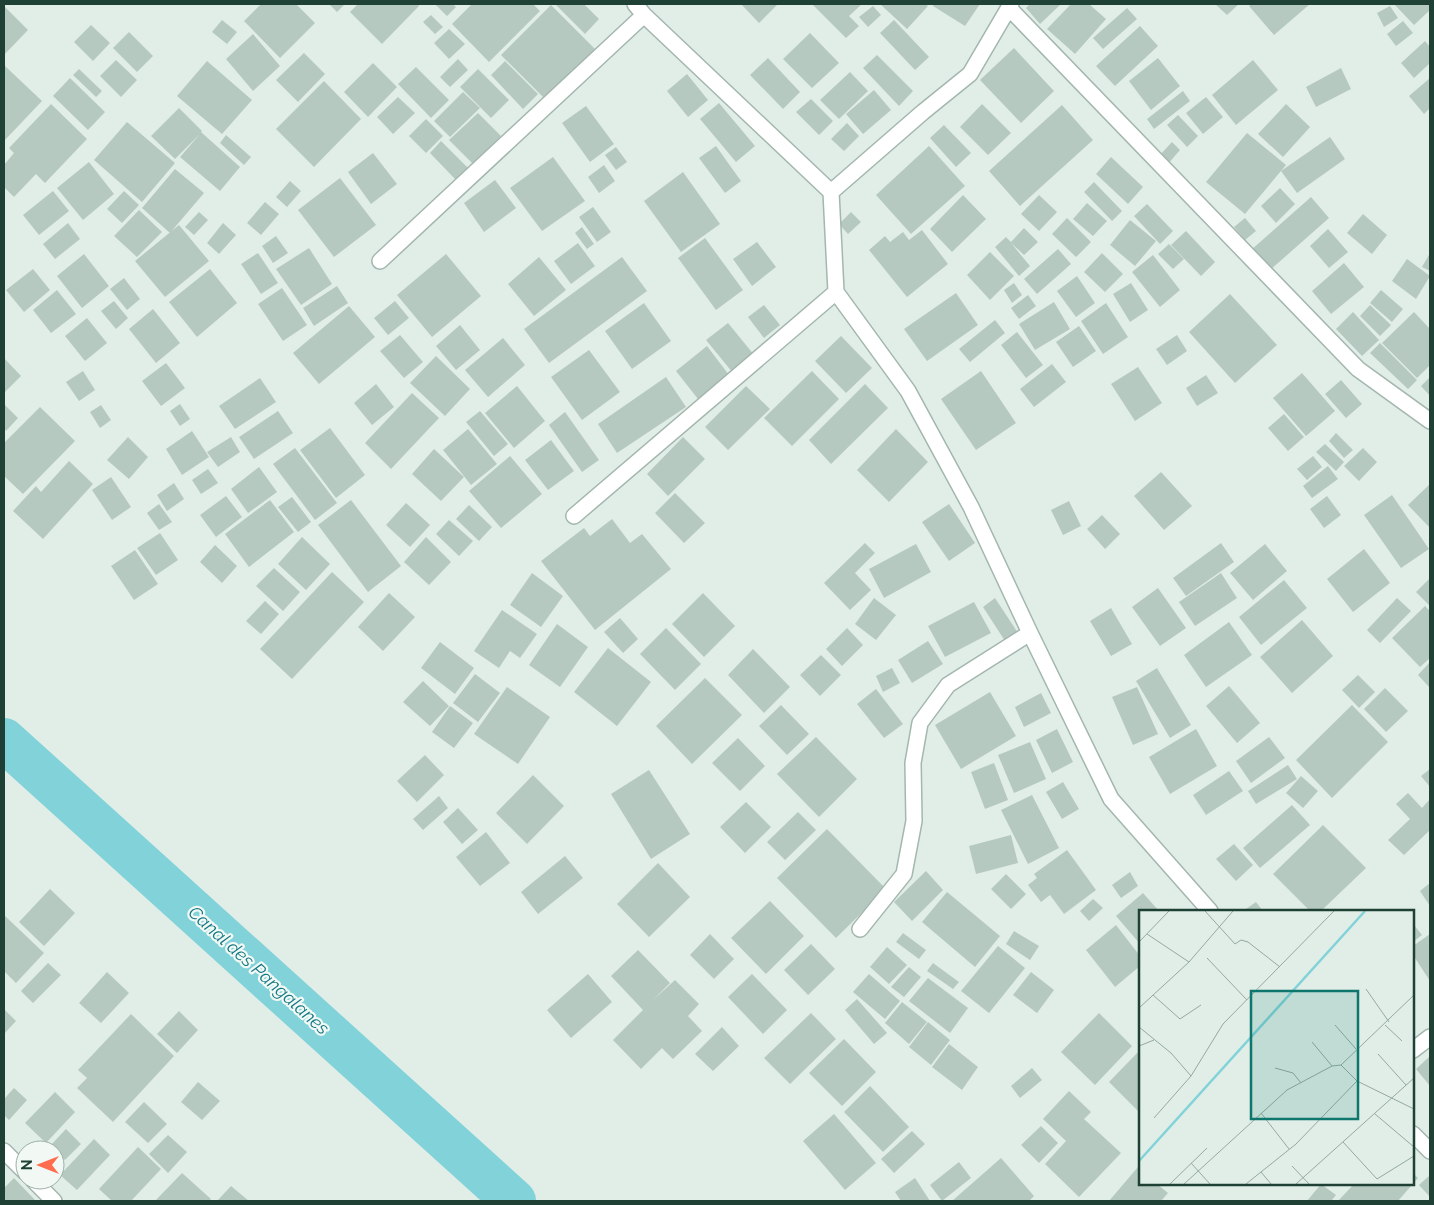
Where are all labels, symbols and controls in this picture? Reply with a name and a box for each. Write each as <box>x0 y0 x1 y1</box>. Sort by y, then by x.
water label: Canal des Pangalanes <box>184 901 334 1039</box>
inset map <box>1139 910 1414 1185</box>
north arrow <box>15 1140 65 1190</box>
text: N <box>19 1160 35 1170</box>

